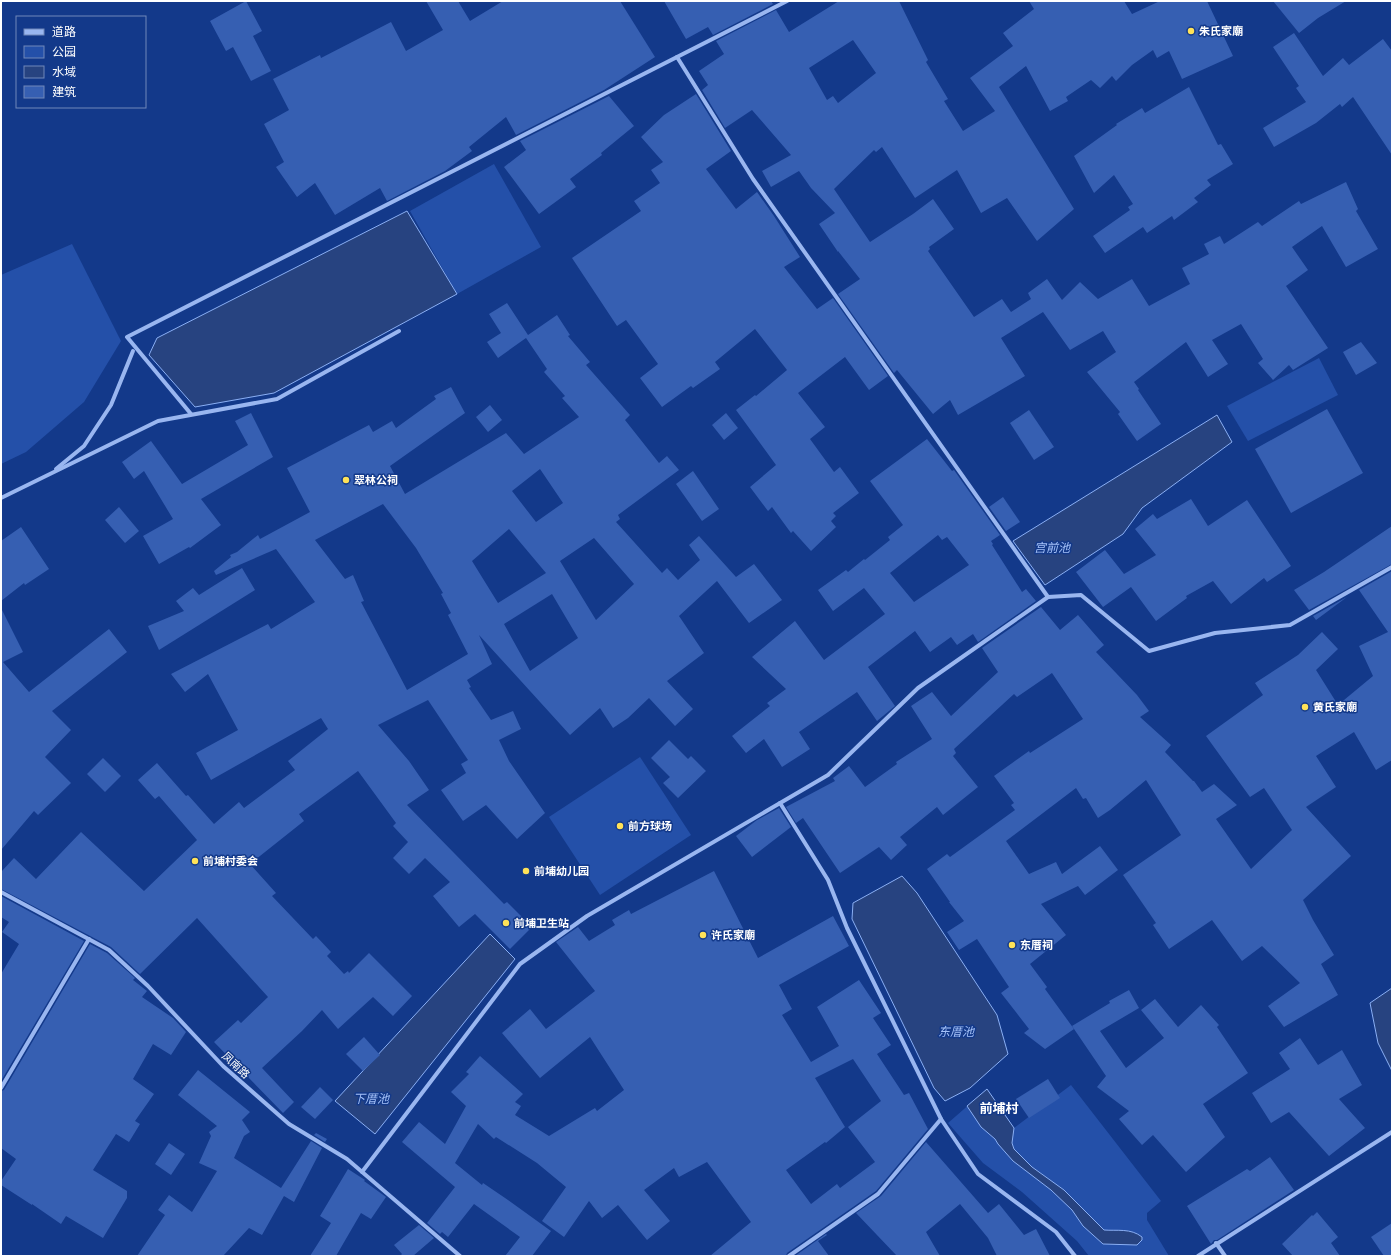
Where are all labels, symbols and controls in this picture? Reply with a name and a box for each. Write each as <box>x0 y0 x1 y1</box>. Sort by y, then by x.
legend <box>16 16 146 108</box>
text: 道路 <box>52 25 76 39</box>
place label: 朱氏家廟 <box>1199 25 1243 37</box>
marker: 朱氏家廟 <box>1186 26 1196 36</box>
text: 公园 <box>52 45 76 59</box>
text: 水域 <box>52 65 76 79</box>
text: 建筑 <box>52 85 76 99</box>
place label: 翠林公祠 <box>354 474 398 486</box>
marker: 翠林公祠 <box>341 475 351 485</box>
water label: 宫前池 <box>1034 541 1071 555</box>
place label: 黄氏家廟 <box>1313 701 1357 713</box>
marker: 黄氏家廟 <box>1300 702 1310 712</box>
place label: 前方球场 <box>628 820 672 832</box>
marker: 前方球场 <box>615 821 625 831</box>
place label: 前埔村委会 <box>203 855 258 867</box>
marker: 前埔村委会 <box>190 856 200 866</box>
place label: 前埔幼儿园 <box>534 865 589 877</box>
marker: 前埔幼儿园 <box>521 866 531 876</box>
place label: 前埔卫生站 <box>514 917 569 929</box>
marker: 前埔卫生站 <box>501 918 511 928</box>
place label: 许氏家廟 <box>711 929 755 941</box>
marker: 许氏家廟 <box>698 930 708 940</box>
place label: 东厝祠 <box>1020 939 1053 951</box>
marker: 东厝祠 <box>1007 940 1017 950</box>
water label: 东厝池 <box>938 1025 975 1039</box>
street label: 凤南路 <box>220 1049 252 1081</box>
water label: 下厝池 <box>353 1092 390 1106</box>
district label: 前埔村 <box>979 1101 1019 1116</box>

